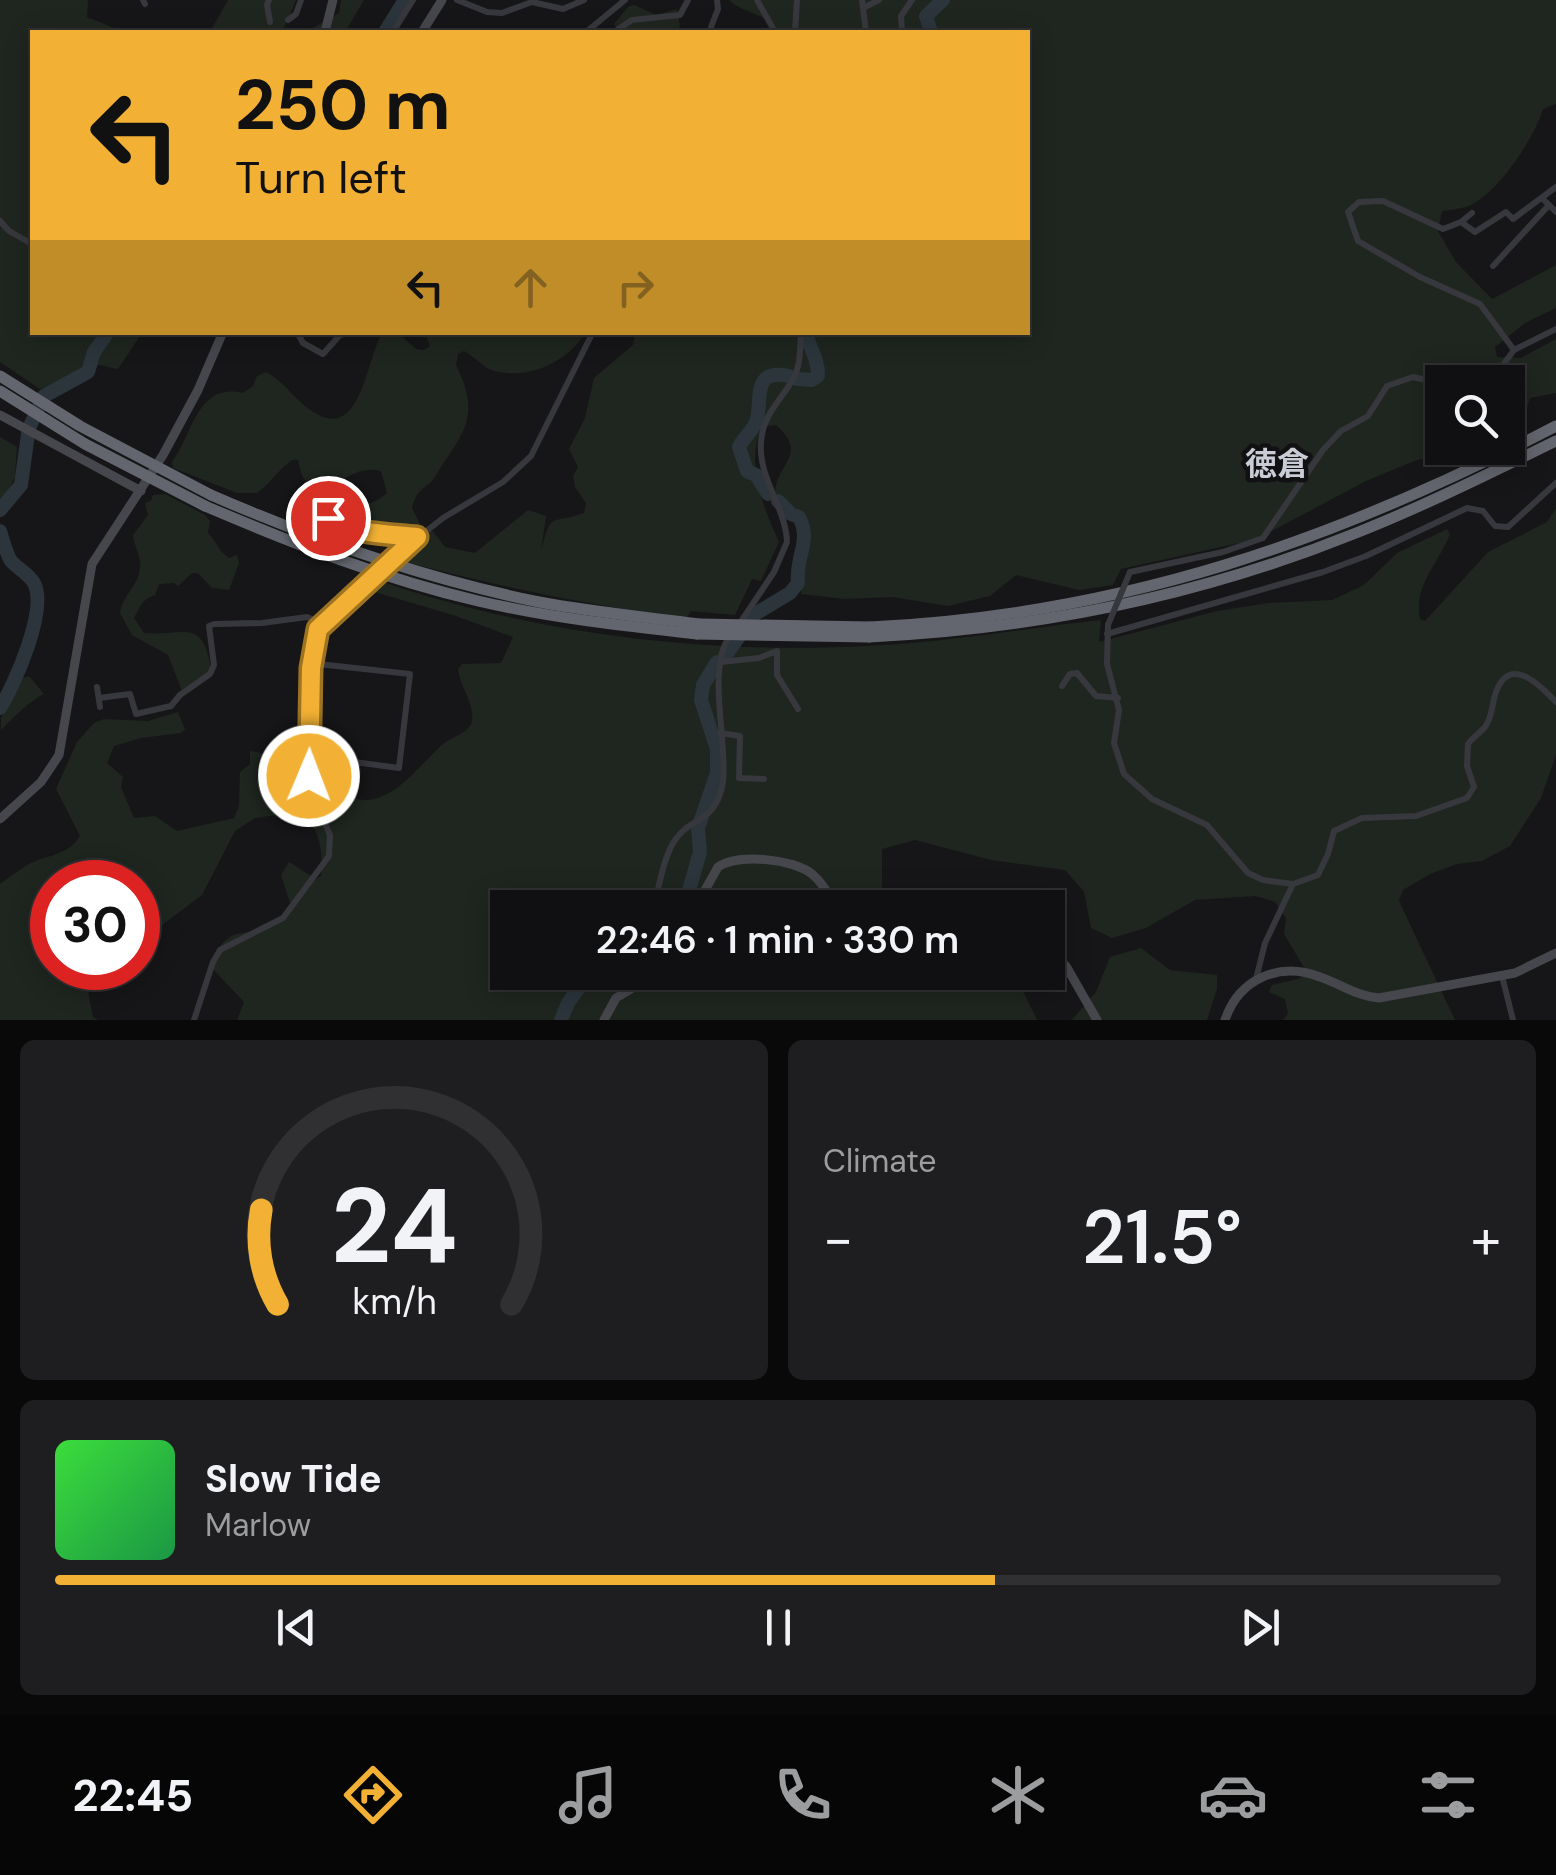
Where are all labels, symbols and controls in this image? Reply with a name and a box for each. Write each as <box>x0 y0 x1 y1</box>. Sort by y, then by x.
text: 250 m <box>235 60 451 151</box>
icon: left <box>70 70 200 200</box>
text: Turn left <box>235 148 407 207</box>
icon: left <box>398 260 453 315</box>
icon: ahead <box>503 260 558 315</box>
icon: right <box>608 260 663 315</box>
map controls <box>1425 365 1525 465</box>
button: search <box>1425 365 1525 465</box>
district label: 徳倉 <box>1245 443 1309 485</box>
pin <box>286 476 371 561</box>
icon: arrive <box>301 491 356 546</box>
position arrow <box>257 724 361 828</box>
speed limit sign: 30 <box>30 860 160 990</box>
text: 22:46 · 1 min · 330 m <box>596 915 959 965</box>
text: Climate <box>823 1140 937 1182</box>
text: 24 <box>331 1159 457 1294</box>
text: 21.5° <box>1082 1189 1242 1286</box>
text: − <box>823 1203 853 1275</box>
text: + <box>1471 1203 1501 1275</box>
text: km/h <box>352 1279 436 1325</box>
text: Slow Tide <box>205 1454 382 1504</box>
text: Marlow <box>205 1504 311 1546</box>
icon: previous <box>269 1600 324 1655</box>
icon: pause <box>751 1600 806 1655</box>
icon: next <box>1233 1600 1288 1655</box>
icon: directions <box>338 1760 408 1830</box>
icon: music <box>553 1760 623 1830</box>
icon: phone <box>768 1760 838 1830</box>
icon: climate <box>983 1760 1053 1830</box>
icon: car <box>1198 1760 1268 1830</box>
icon: filters <box>1413 1760 1483 1830</box>
text: 22:45 <box>73 1766 193 1825</box>

